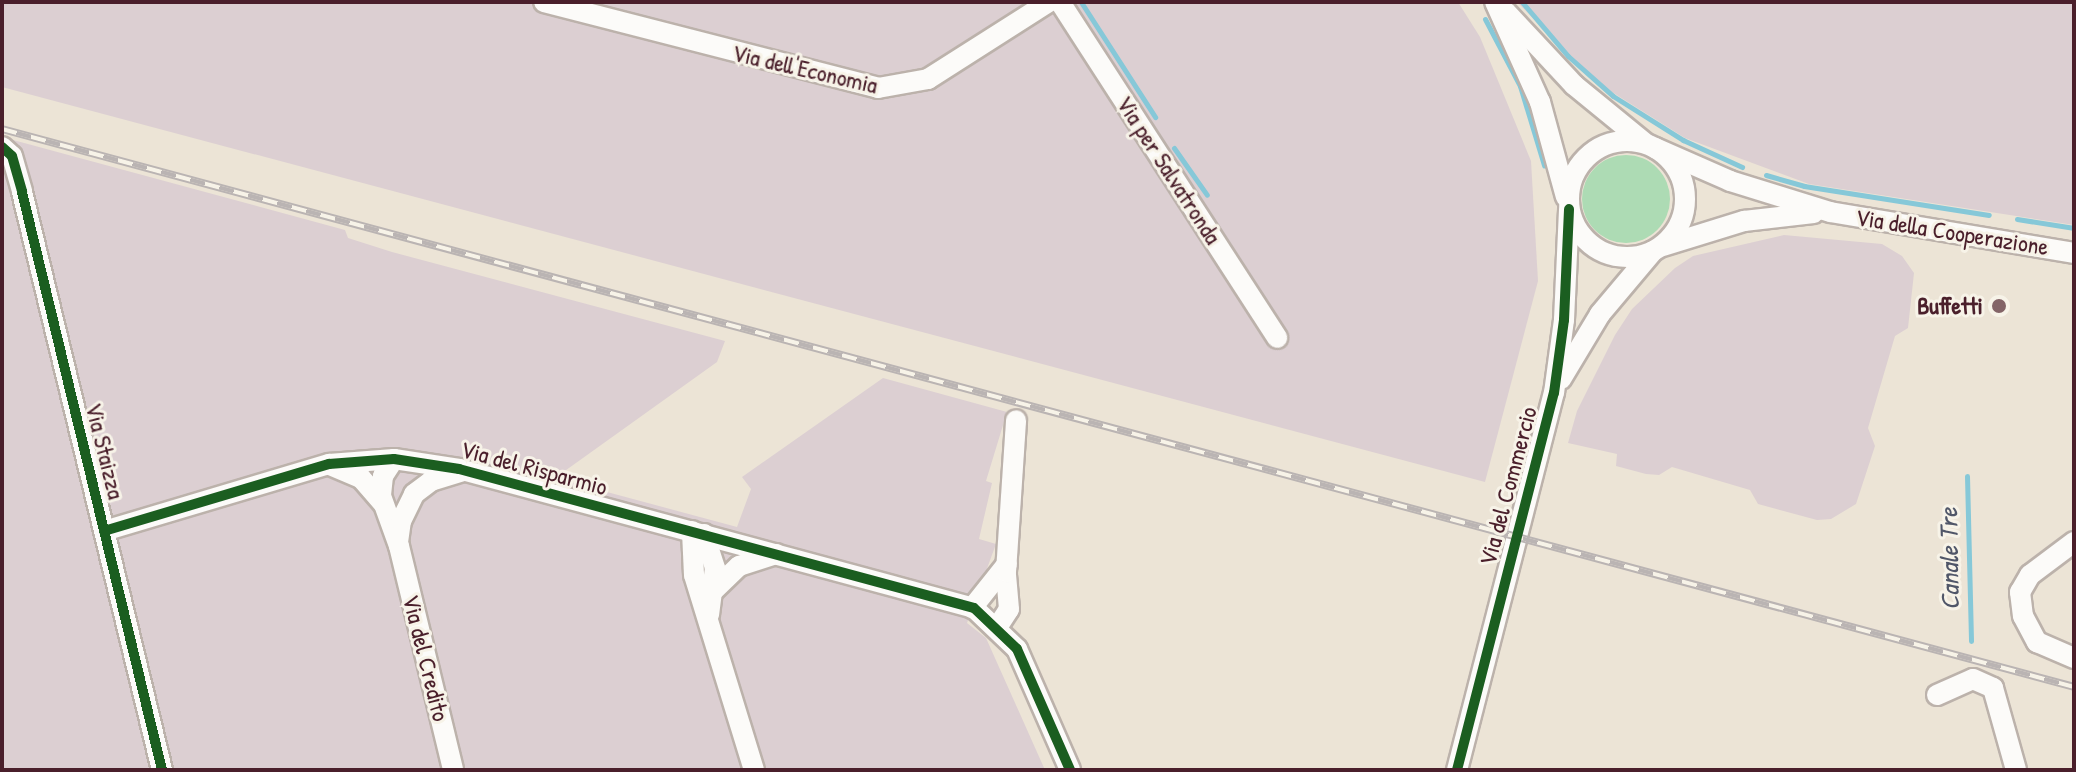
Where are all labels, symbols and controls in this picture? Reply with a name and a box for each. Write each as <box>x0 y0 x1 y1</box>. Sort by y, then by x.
street label: Via dell'Economia <box>730 38 880 100</box>
street label: Via per Salvatronda <box>1110 90 1228 250</box>
street label: Via della Cooperazione <box>1854 203 2050 261</box>
place label: Buffetti <box>1917 292 1983 320</box>
marker: Buffetti <box>1990 297 2008 315</box>
street label: Via Staizza <box>79 400 131 502</box>
street label: Via del Commercio <box>1473 403 1543 569</box>
street label: Via del Risparmio <box>458 435 610 501</box>
water label: Canale Tre <box>1933 508 1965 610</box>
street label: Via del Credito <box>396 592 456 724</box>

